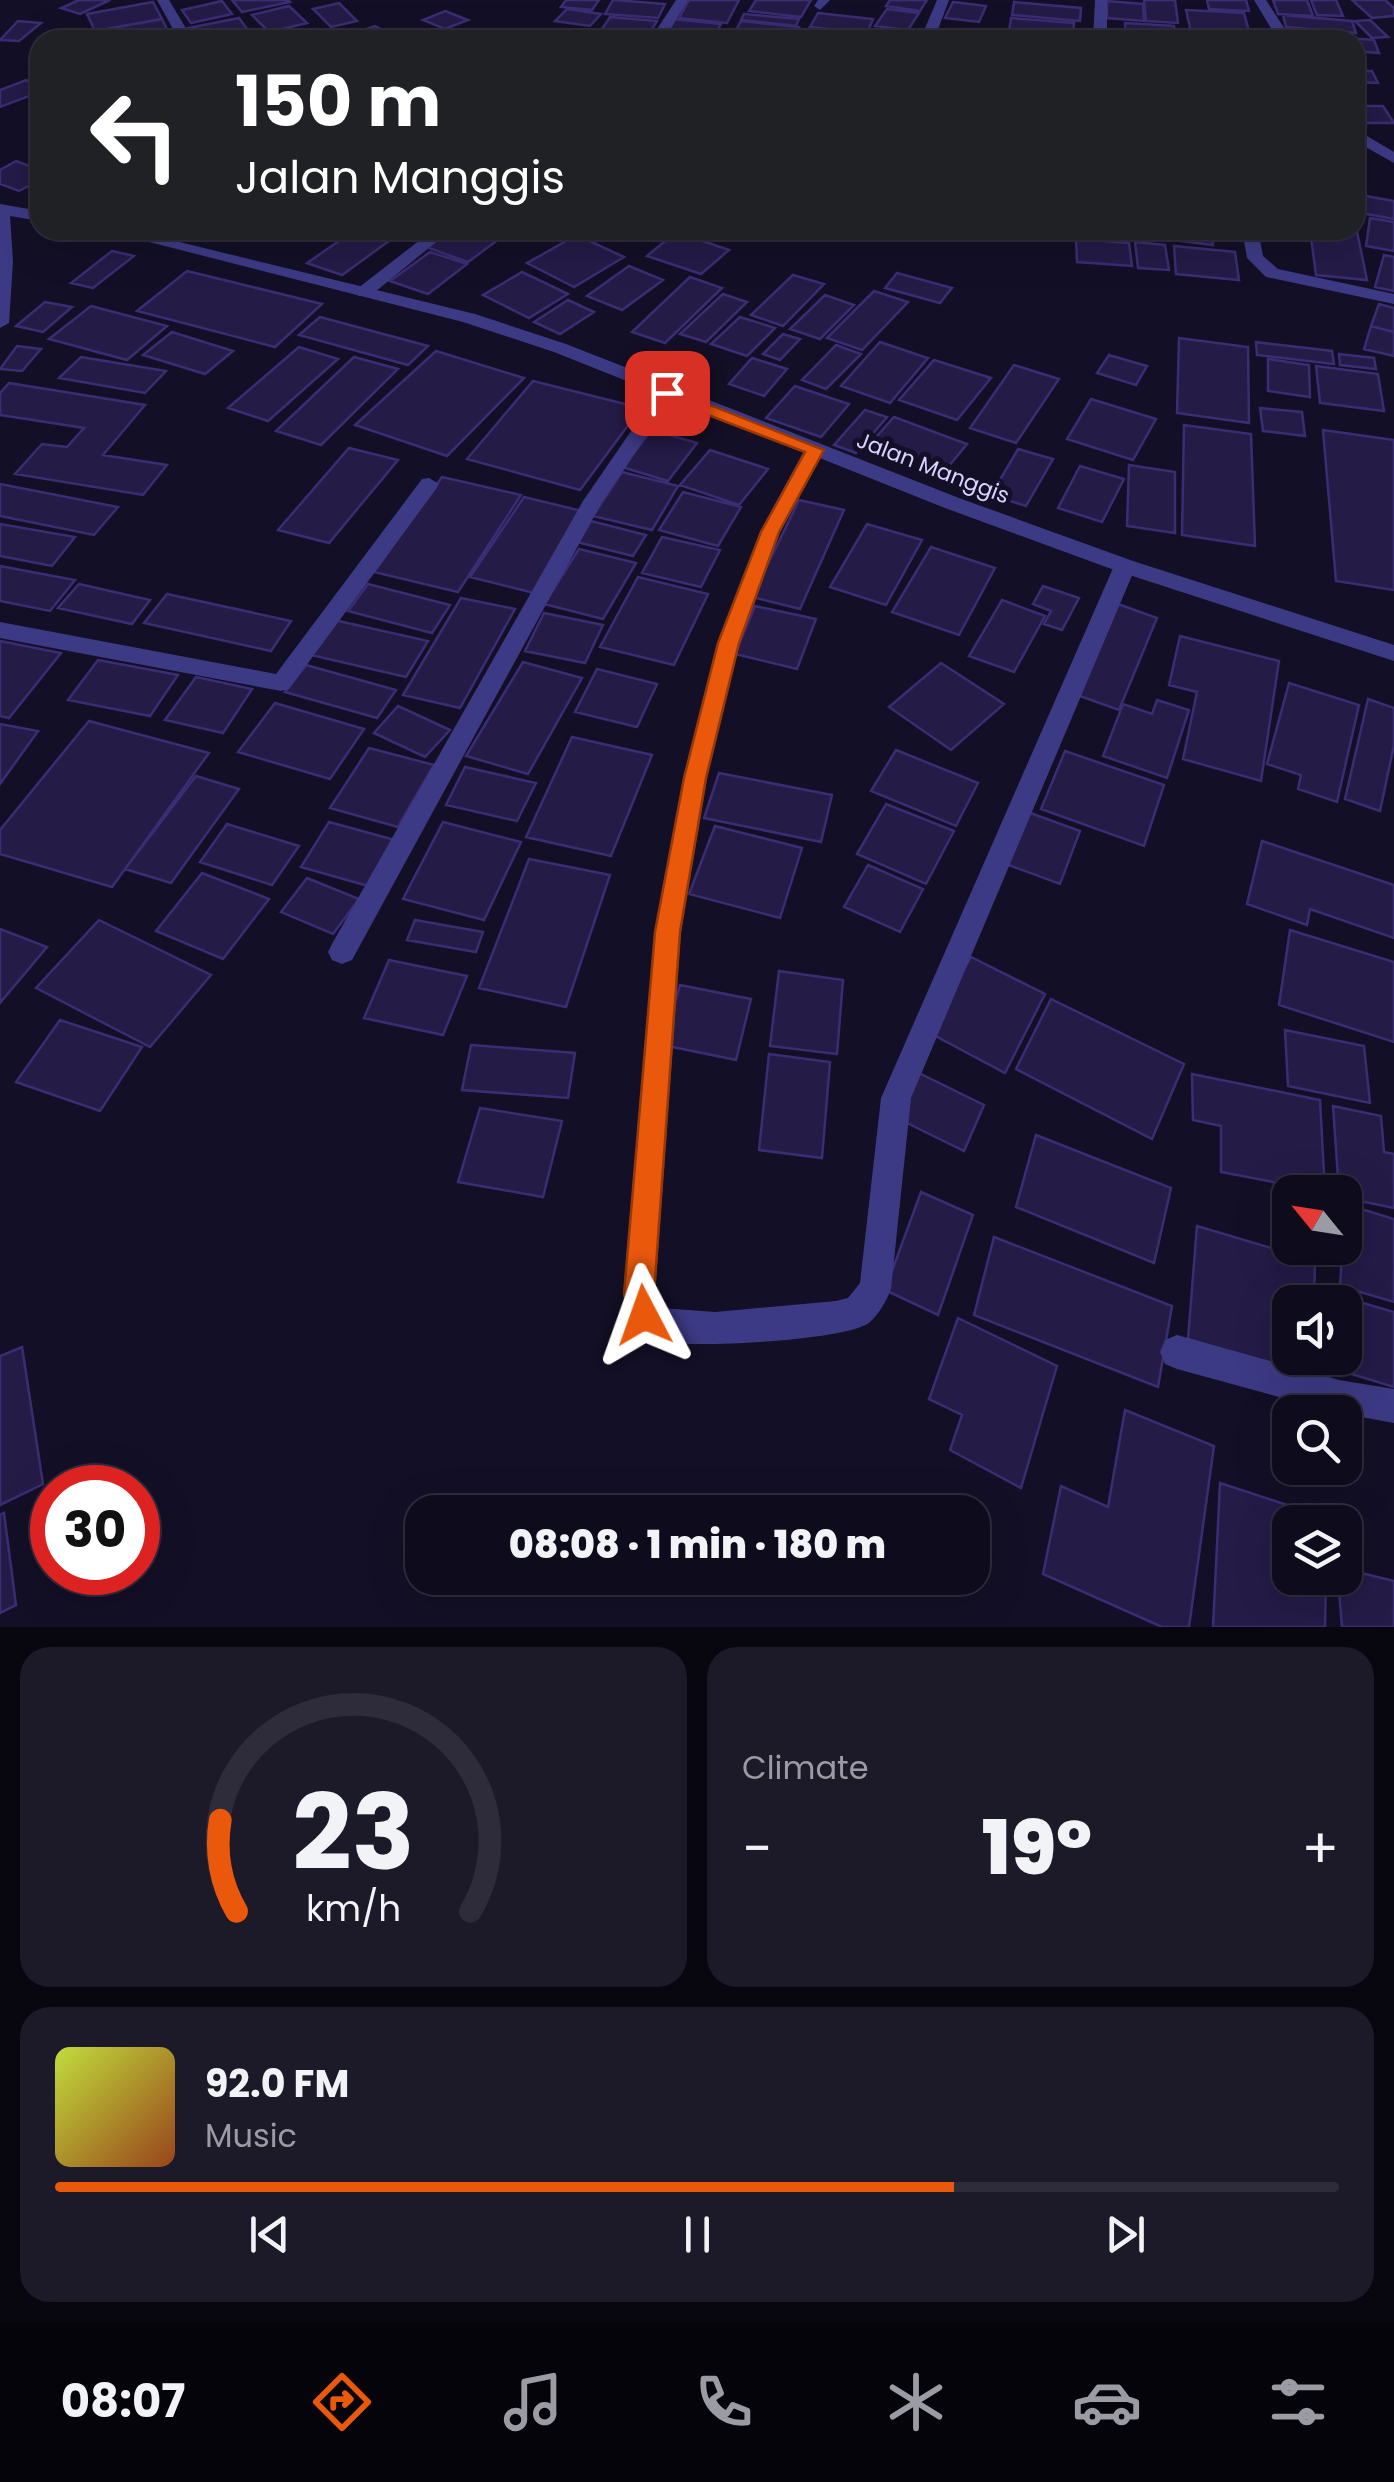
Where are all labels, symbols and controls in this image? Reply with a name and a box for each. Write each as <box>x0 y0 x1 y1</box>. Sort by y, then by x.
text: 150 m <box>235 52 441 151</box>
icon: left <box>70 70 200 200</box>
text: Jalan Manggis <box>235 146 565 209</box>
pin <box>625 351 710 436</box>
icon: arrive <box>640 366 695 421</box>
street label: Jalan Manggis <box>852 425 1014 511</box>
north arrow <box>1272 1175 1362 1265</box>
map controls <box>1272 1175 1362 1595</box>
position arrow <box>592 1263 696 1367</box>
button: sound <box>1272 1285 1362 1375</box>
button: search <box>1272 1395 1362 1485</box>
speed limit sign: 30 <box>30 1465 160 1595</box>
button: layers <box>1272 1505 1362 1595</box>
text: 08:08 · 1 min · 180 m <box>509 1518 886 1571</box>
text: Climate <box>742 1745 869 1790</box>
text: 23 <box>292 1760 415 1905</box>
text: 19° <box>982 1795 1092 1900</box>
text: − <box>742 1810 772 1887</box>
text: + <box>1301 1810 1339 1887</box>
text: km/h <box>306 1883 401 1934</box>
text: 92.0 FM <box>205 2057 349 2110</box>
text: Music <box>205 2113 297 2158</box>
icon: previous <box>242 2207 297 2262</box>
icon: pause <box>670 2207 725 2262</box>
icon: next <box>1098 2207 1153 2262</box>
icon: directions <box>307 2367 377 2437</box>
icon: music <box>498 2367 568 2437</box>
icon: phone <box>689 2367 759 2437</box>
icon: climate <box>881 2367 951 2437</box>
icon: car <box>1072 2367 1142 2437</box>
icon: filters <box>1263 2367 1333 2437</box>
text: 08:07 <box>61 2370 185 2433</box>

